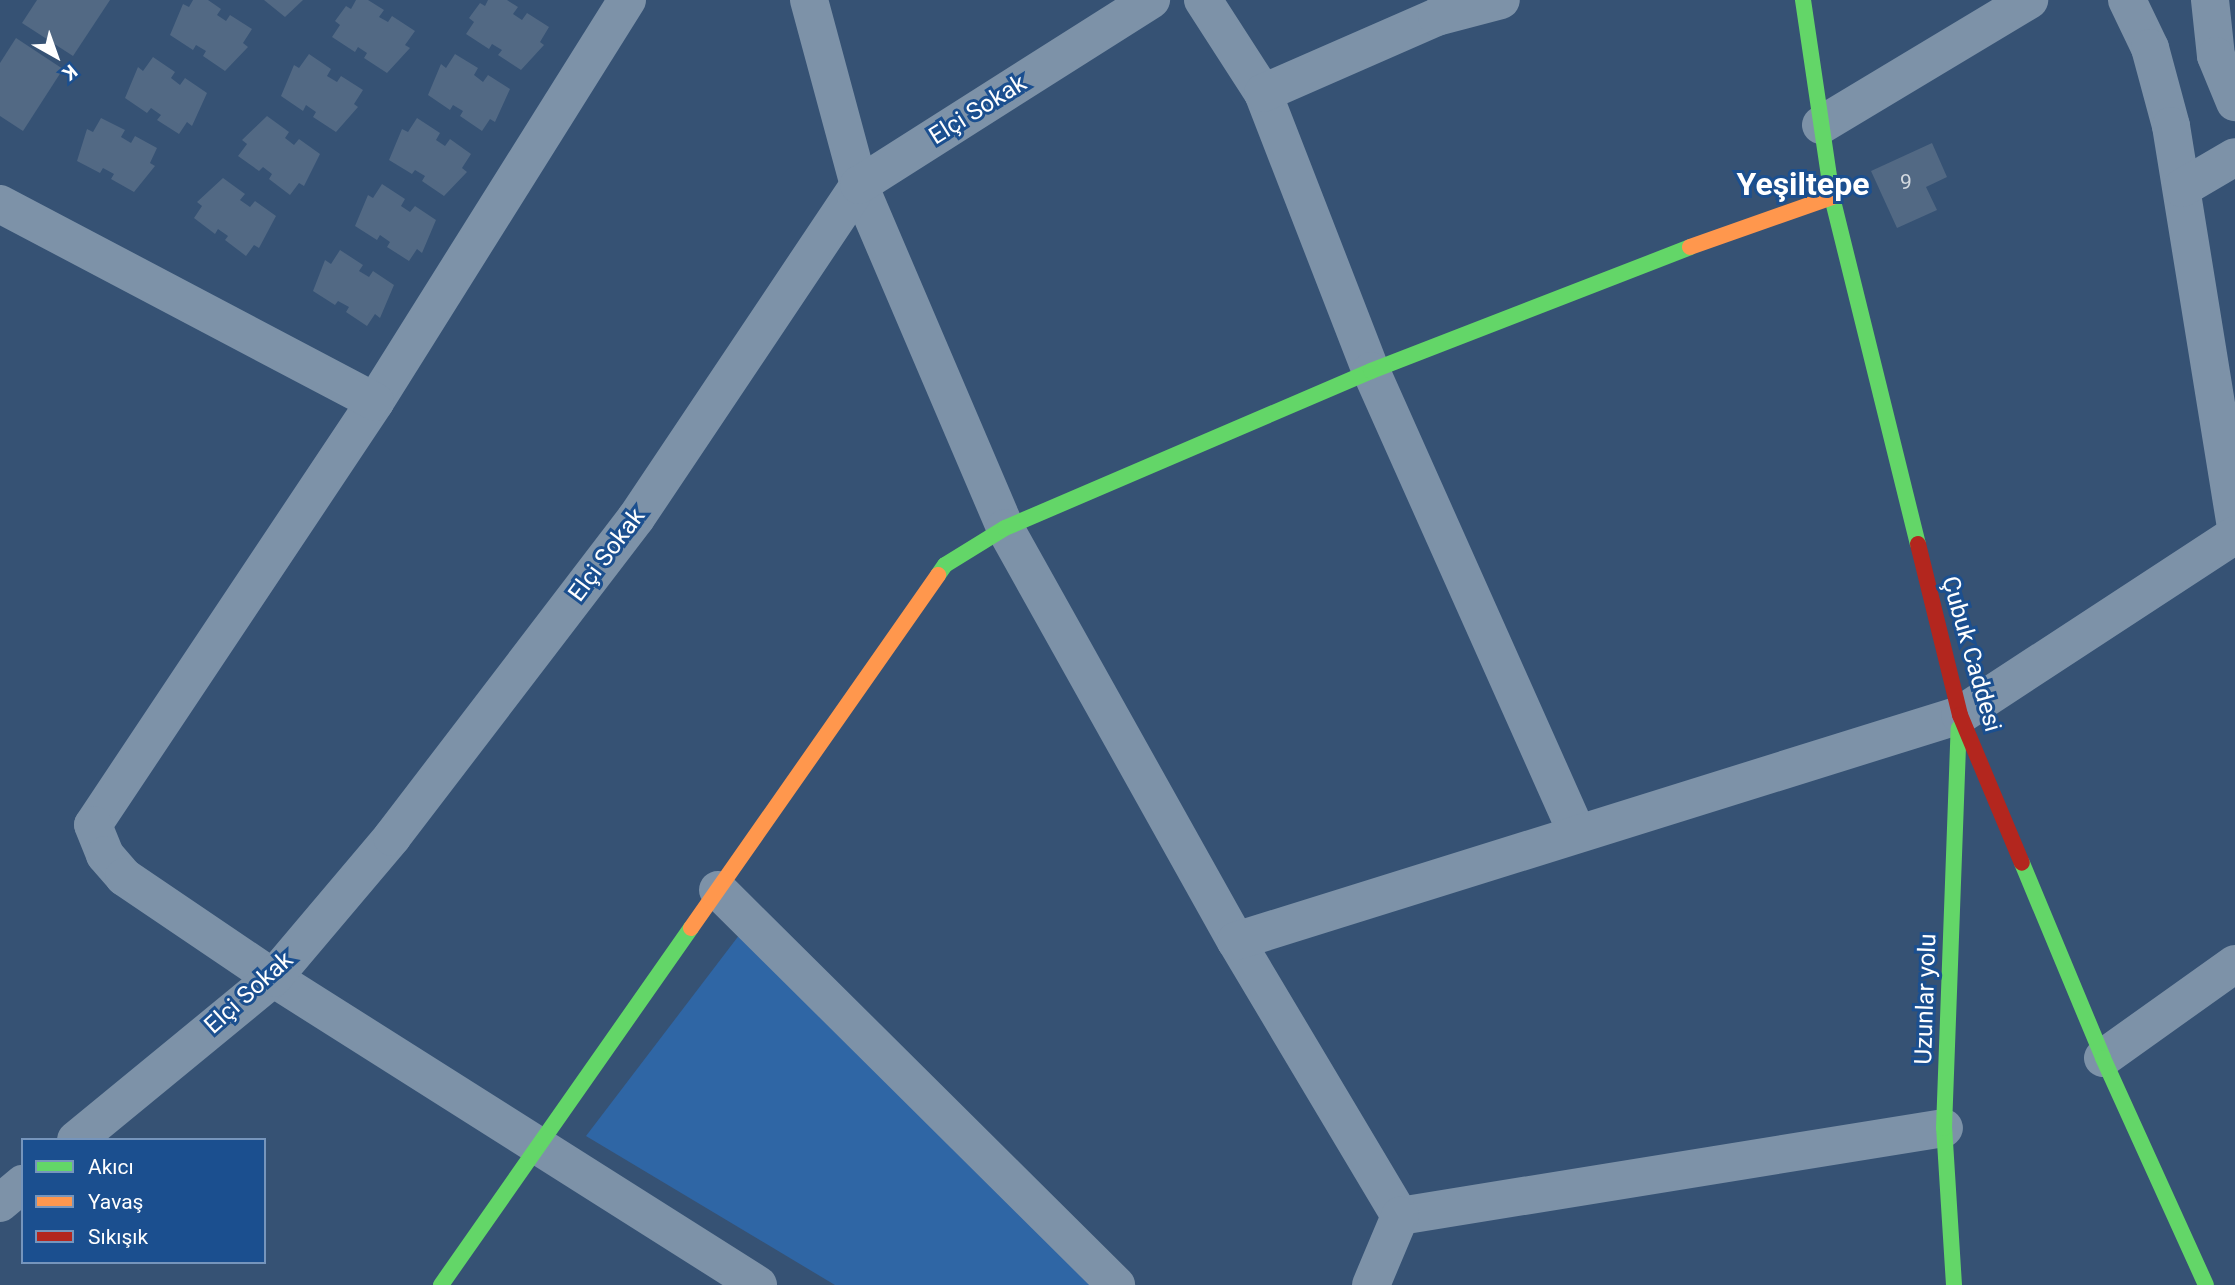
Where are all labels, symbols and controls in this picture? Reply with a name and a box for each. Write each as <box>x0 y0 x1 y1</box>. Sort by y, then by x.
north arrow <box>21 21 91 91</box>
text: K <box>58 60 82 85</box>
street label: Elçi Sokak <box>924 69 1032 151</box>
district label: Yeşiltepe <box>1737 165 1869 203</box>
house number: 9 <box>1900 169 1912 195</box>
street label: Elçi Sokak <box>563 503 651 607</box>
street label: Çubuk Caddesi <box>1935 573 2007 735</box>
street label: Uzunlar yolu <box>1909 933 1943 1065</box>
street label: Elçi Sokak <box>199 946 299 1040</box>
legend <box>21 1138 266 1264</box>
text: Akıcı <box>88 1155 134 1179</box>
text: Yavaş <box>88 1190 143 1214</box>
text: Sıkışık <box>88 1225 148 1249</box>

